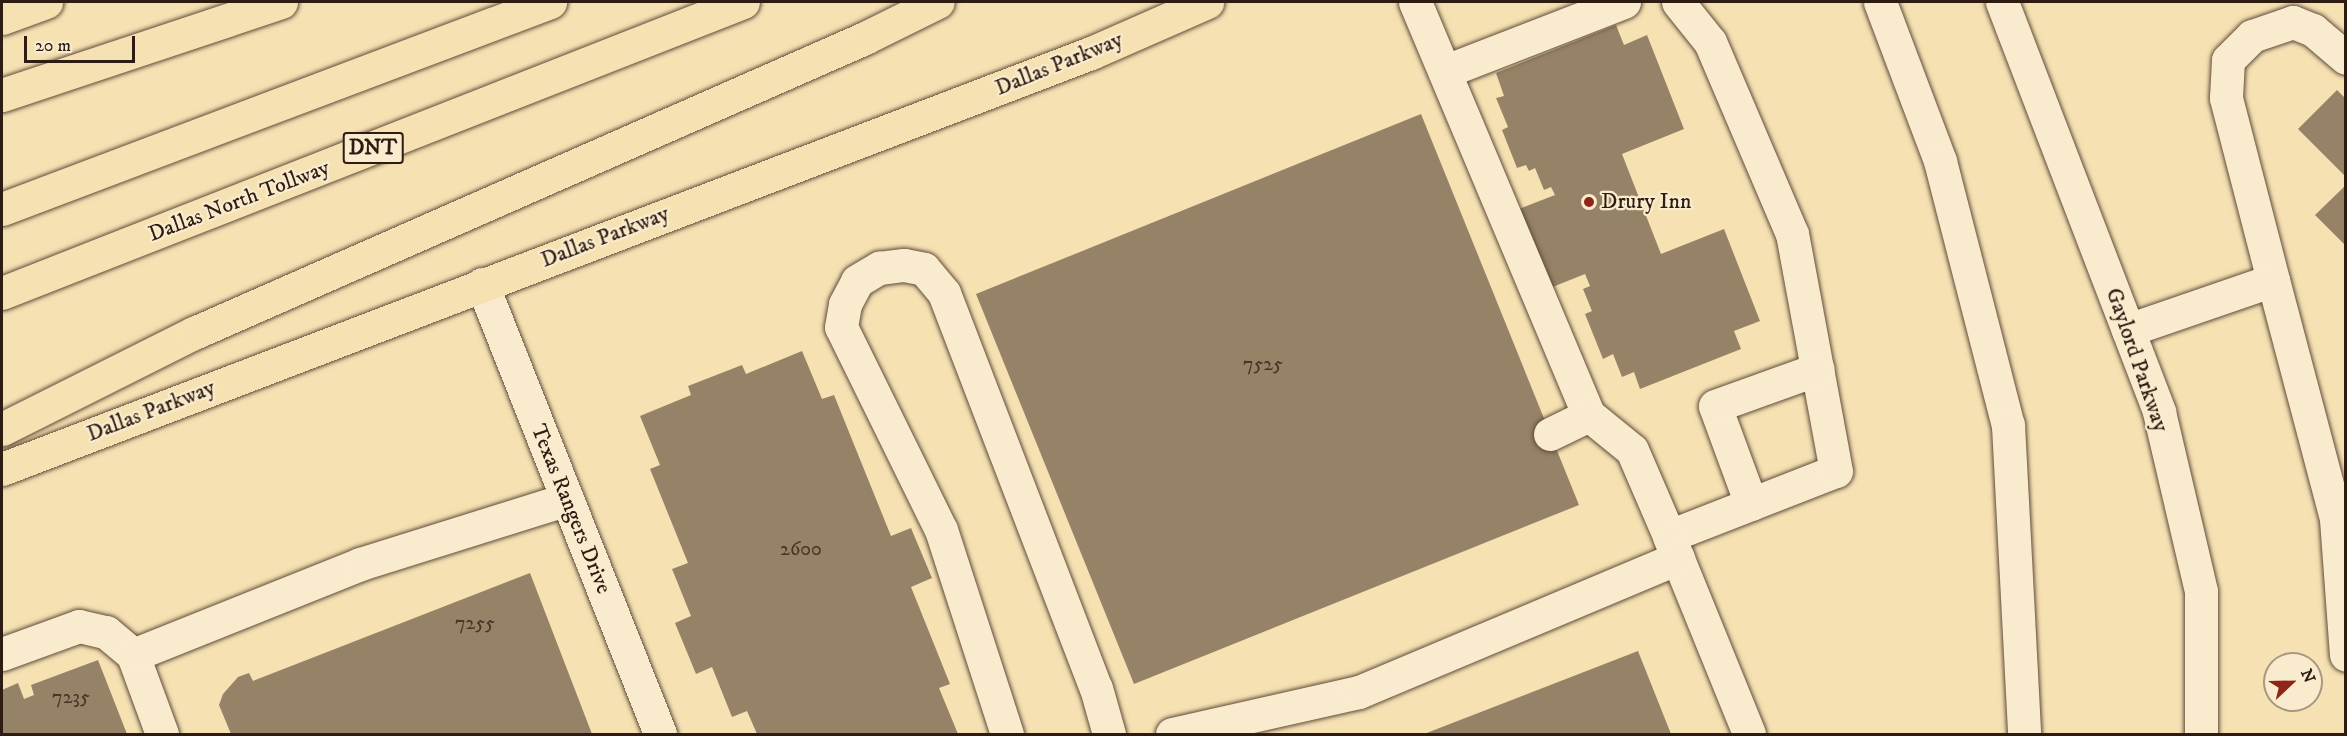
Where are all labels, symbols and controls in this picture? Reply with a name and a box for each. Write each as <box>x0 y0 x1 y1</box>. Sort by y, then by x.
scale bar <box>27 24 138 62</box>
street label: Dallas Parkway <box>991 26 1127 102</box>
text: 20 m <box>35 35 71 57</box>
road number: DNT <box>342 130 404 166</box>
street label: Dallas North Tollway <box>145 154 333 248</box>
place label: Drury Inn <box>1601 189 1692 215</box>
marker: Drury Inn <box>1582 195 1596 209</box>
street label: Dallas Parkway <box>537 200 673 274</box>
street label: Gaylord Parkway <box>2100 285 2174 435</box>
house number: 7525 <box>1243 352 1283 376</box>
street label: Dallas Parkway <box>83 374 219 448</box>
street label: Texas Rangers Drive <box>525 420 617 598</box>
house number: 2600 <box>780 537 822 561</box>
house number: 7255 <box>455 611 495 635</box>
north arrow <box>2263 652 2323 712</box>
text: N <box>2296 666 2320 686</box>
house number: 7235 <box>52 685 90 709</box>

